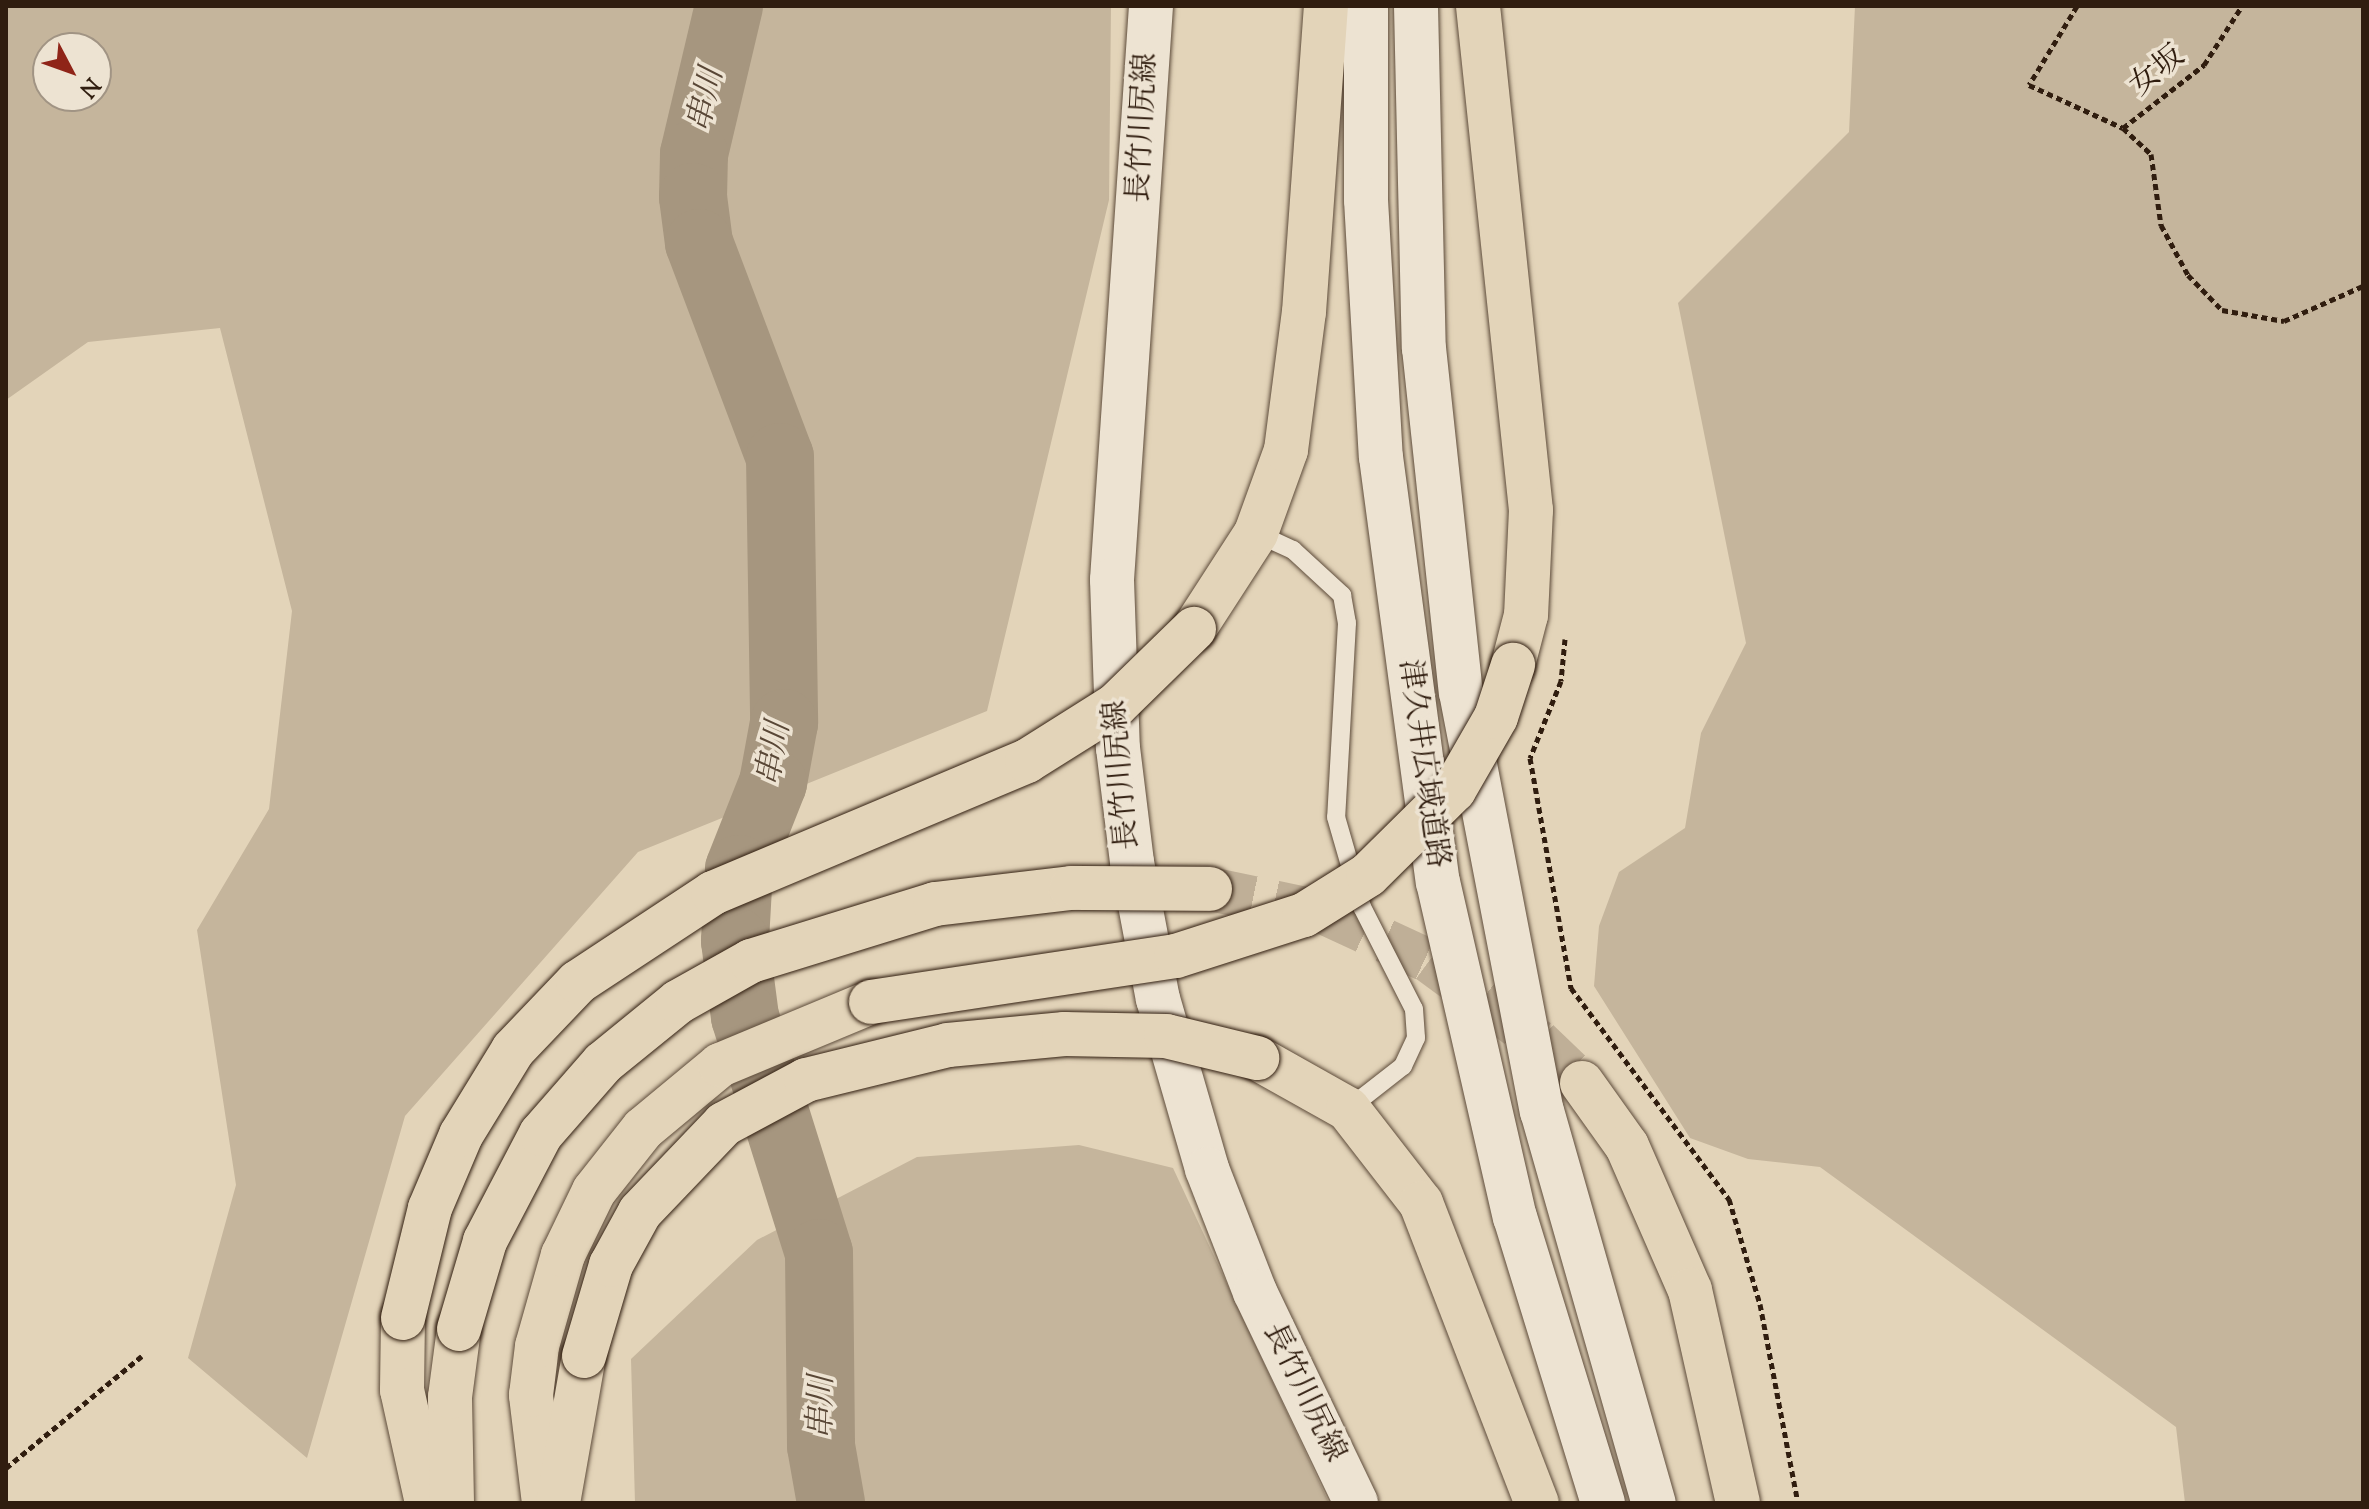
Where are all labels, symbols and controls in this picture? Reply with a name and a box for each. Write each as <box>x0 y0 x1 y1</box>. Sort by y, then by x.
north arrow <box>32 32 112 112</box>
street label: 女坂 <box>2123 39 2193 105</box>
street label: 長竹川尻線 <box>1122 52 1166 204</box>
water label: 串川 <box>681 65 733 135</box>
text: N <box>71 69 106 104</box>
street label: 津久井広域道路 <box>1390 658 1454 870</box>
street label: 長竹川尻線 <box>1099 699 1147 851</box>
water label: 串川 <box>751 719 799 789</box>
street label: 長竹川尻線 <box>1254 1318 1352 1468</box>
water label: 串川 <box>803 1375 843 1439</box>

